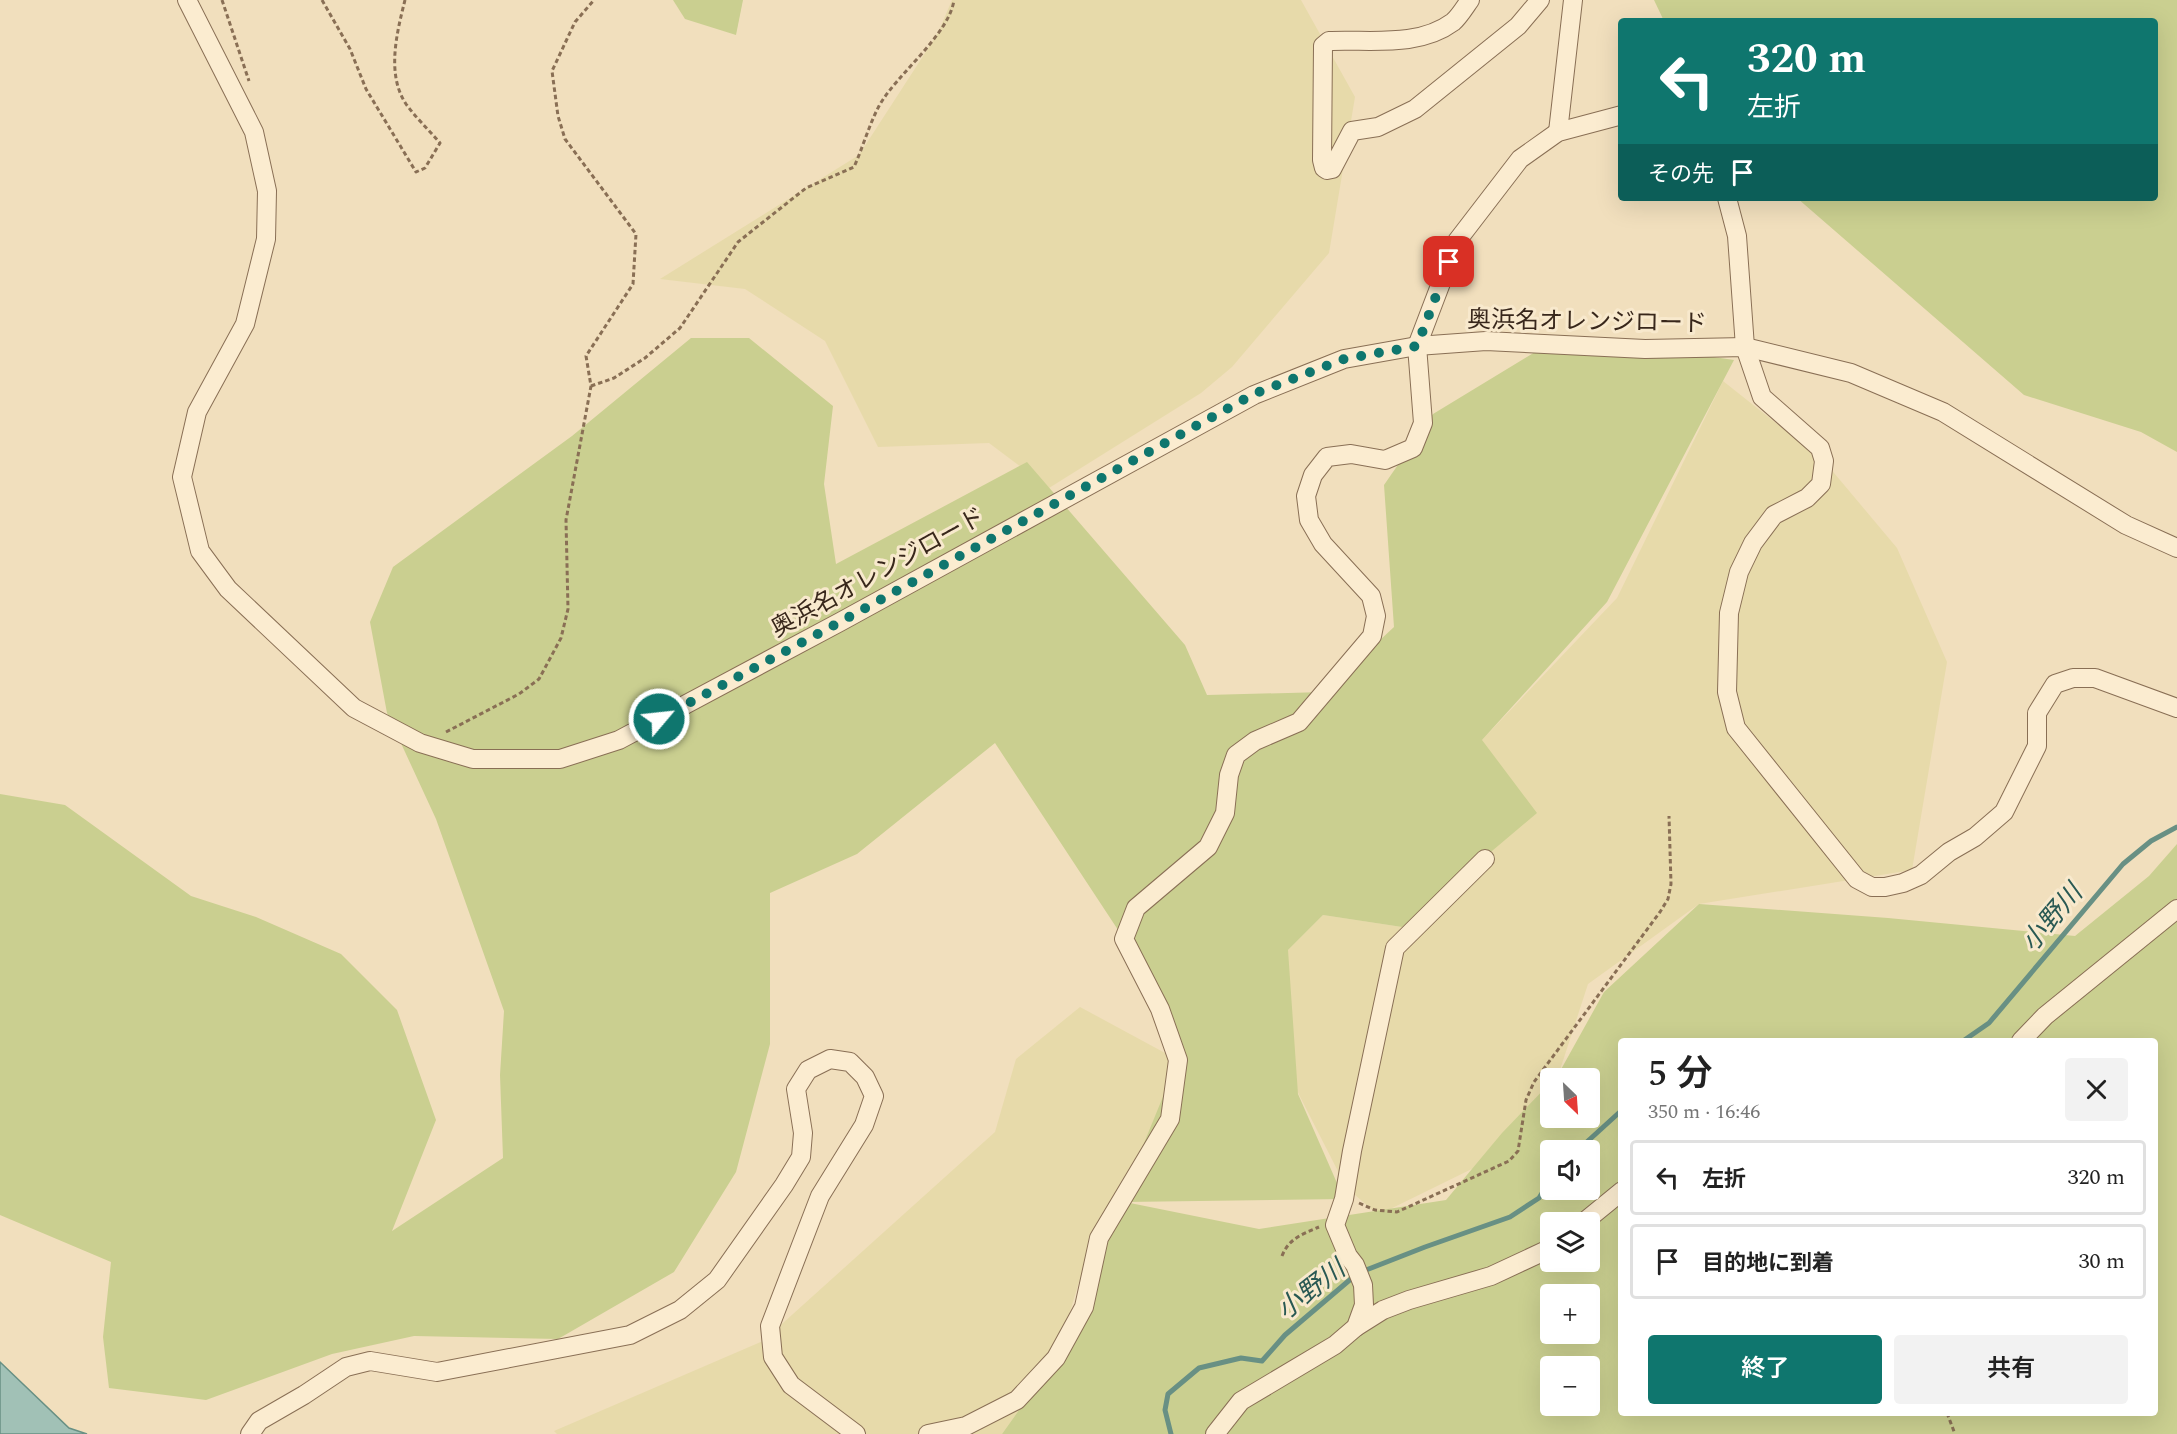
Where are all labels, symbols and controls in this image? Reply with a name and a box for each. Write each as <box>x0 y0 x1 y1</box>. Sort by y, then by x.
text: 320 m <box>1747 28 1866 91</box>
icon: left <box>1648 42 1726 120</box>
text: 左折 <box>1747 87 1801 129</box>
icon: arrive <box>1726 156 1759 189</box>
text: その先 <box>1648 158 1714 191</box>
pin <box>1423 236 1474 287</box>
icon: arrive <box>1432 245 1465 278</box>
street label: 奥浜名オレンジロード <box>1467 302 1707 342</box>
street label: 奥浜名オレンジロード <box>764 499 992 647</box>
position arrow <box>627 687 691 751</box>
water label: 小野川 <box>2012 873 2094 961</box>
text: 5 分 <box>1648 1047 1712 1102</box>
button: close <box>2065 1058 2128 1121</box>
north arrow <box>1540 1068 1600 1128</box>
map controls <box>1540 1068 1600 1416</box>
text: 350 m · 16:46 <box>1648 1097 1760 1127</box>
button: sound <box>1540 1140 1600 1200</box>
icon: left <box>1651 1161 1684 1194</box>
text: 320 m <box>2068 1161 2125 1194</box>
text: 左折 <box>1702 1163 1746 1196</box>
button: layers <box>1540 1212 1600 1272</box>
icon: arrive <box>1651 1245 1684 1278</box>
text: 30 m <box>2079 1245 2125 1278</box>
text: 目的地に到着 <box>1702 1247 1834 1280</box>
water label: 小野川 <box>1268 1248 1356 1330</box>
button: + <box>1540 1284 1600 1344</box>
button: 終了 <box>1648 1335 1882 1404</box>
button: 共有 <box>1894 1335 2128 1404</box>
button: − <box>1540 1356 1600 1416</box>

